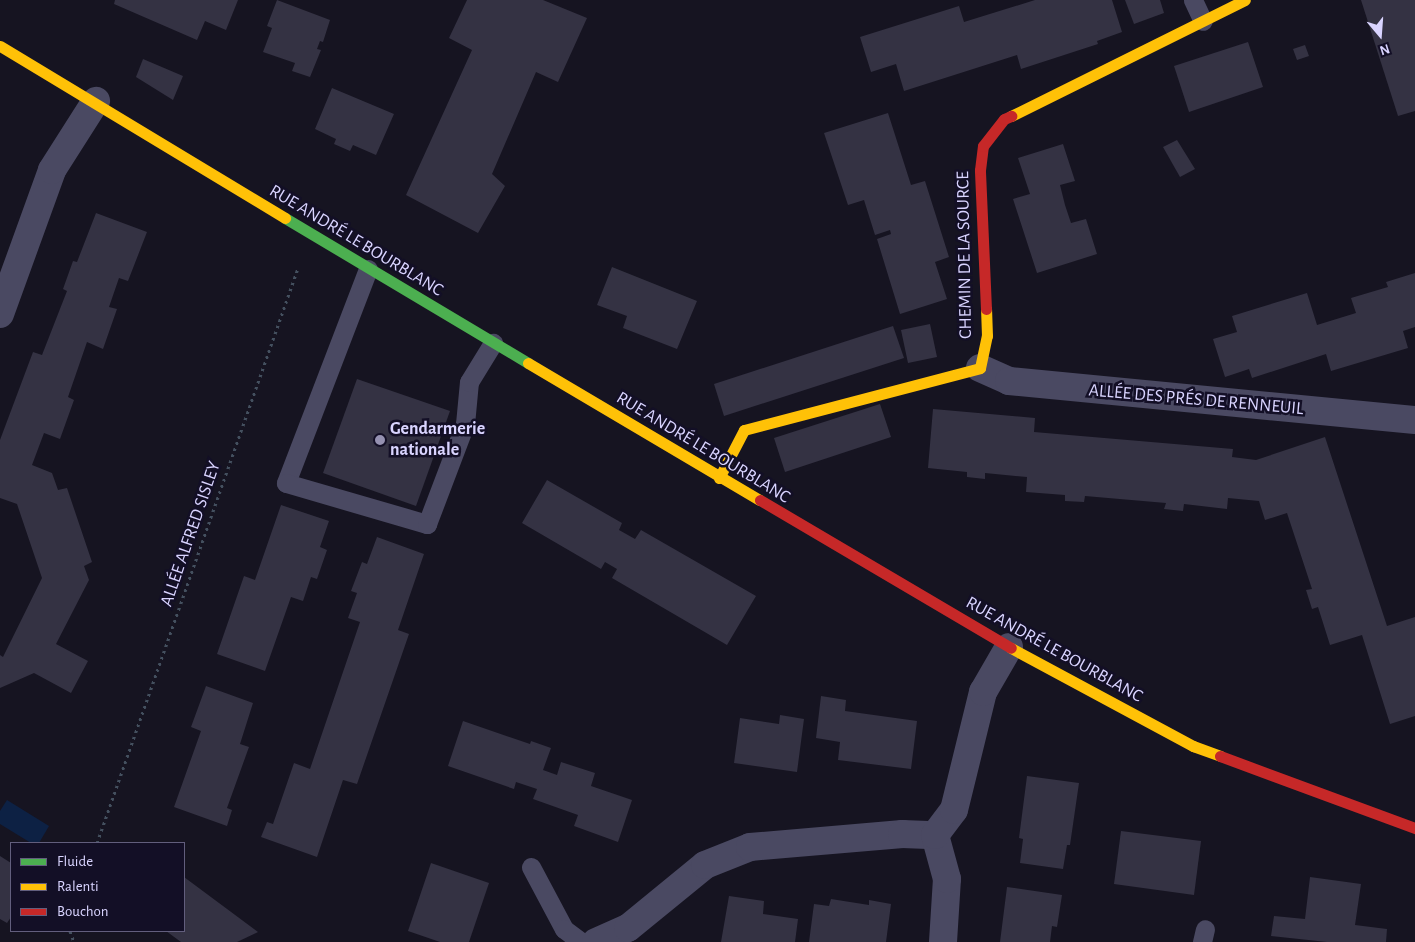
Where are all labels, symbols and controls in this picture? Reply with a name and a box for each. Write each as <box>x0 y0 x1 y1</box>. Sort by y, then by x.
north arrow <box>1355 10 1405 60</box>
text: N <box>1378 41 1391 57</box>
street label: CHEMIN DE LA SOURCE <box>953 171 977 339</box>
street label: RUE ANDRÉ LE BOURBLANC <box>265 181 447 301</box>
street label: ALLÉE DES PRÉS DE RENNEUIL <box>1088 380 1304 420</box>
street label: RUE ANDRÉ LE BOURBLANC <box>612 388 794 508</box>
place label: Gendarmerie nationale <box>390 419 485 462</box>
marker: Gendarmerie nationale <box>374 434 386 446</box>
street label: ALLÉE ALFRED SISLEY <box>156 459 226 609</box>
street label: RUE ANDRÉ LE BOURBLANC <box>962 592 1146 708</box>
legend <box>10 842 185 932</box>
text: Fluide <box>57 854 93 869</box>
text: Ralenti <box>57 879 99 894</box>
text: Bouchon <box>57 904 108 919</box>

